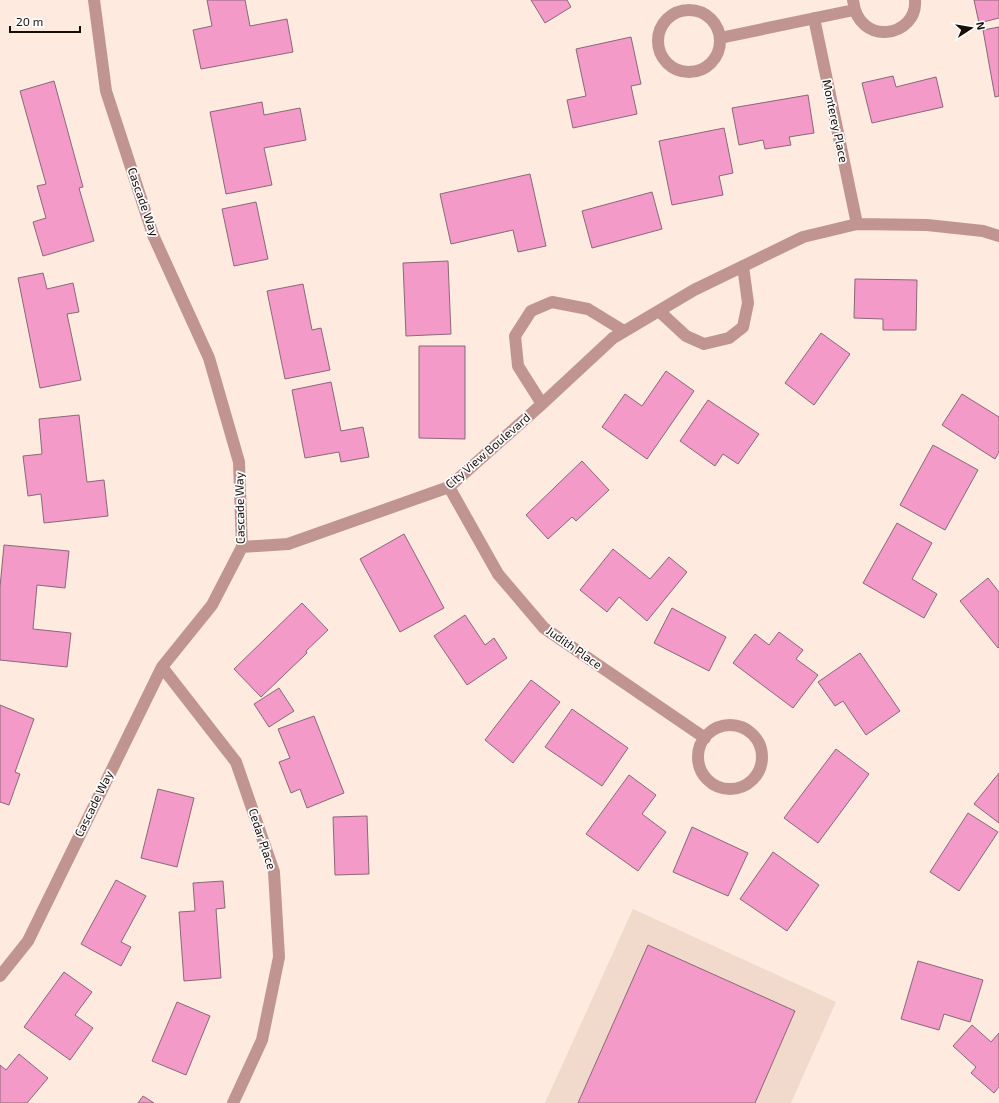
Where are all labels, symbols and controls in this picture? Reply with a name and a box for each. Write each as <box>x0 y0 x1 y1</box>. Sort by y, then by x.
scale bar <box>10 8 80 34</box>
north arrow <box>951 8 991 48</box>
text: 20 m <box>16 14 43 28</box>
text: N <box>974 21 988 31</box>
street label: Monterey Place <box>820 78 852 164</box>
street label: Cascade Way <box>126 165 162 239</box>
street label: City View Boulevard <box>442 410 532 491</box>
street label: Cascade Way <box>231 471 247 544</box>
street label: Judith Place <box>544 623 605 671</box>
street label: Cascade Way <box>71 768 115 839</box>
street label: Cedar Place <box>246 806 279 871</box>

